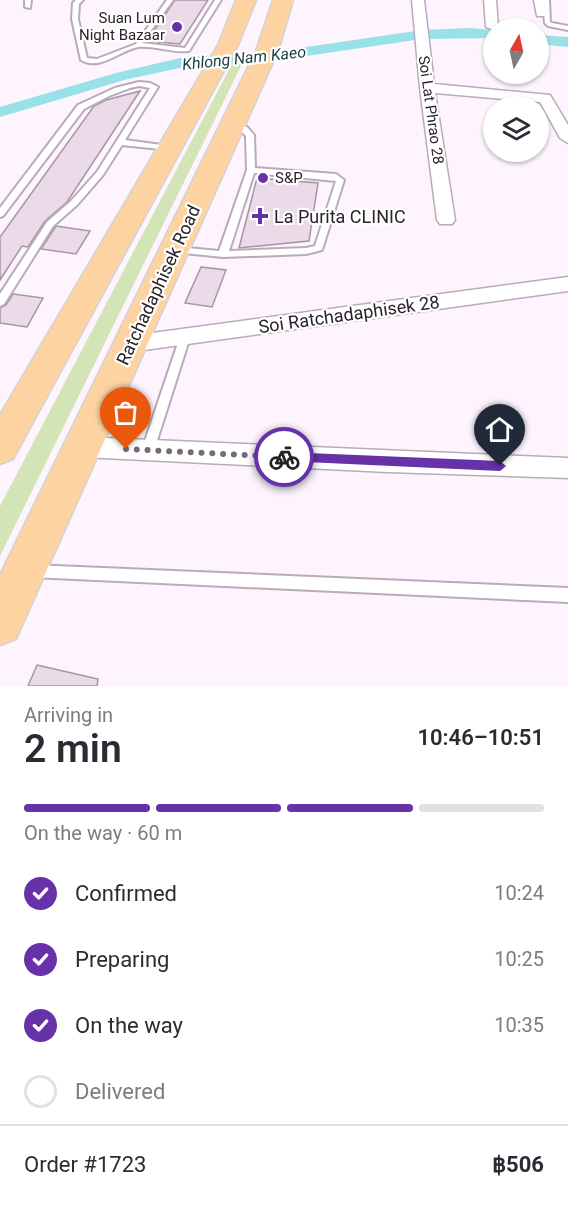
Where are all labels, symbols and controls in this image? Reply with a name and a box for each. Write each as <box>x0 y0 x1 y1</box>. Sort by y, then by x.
place label: Suan Lum Night Bazaar <box>79 9 165 44</box>
north arrow <box>483 18 549 84</box>
map controls <box>483 18 549 162</box>
marker: Suan Lum Night Bazaar <box>170 20 184 34</box>
water label: Khlong Nam Kaeo <box>181 42 307 74</box>
street label: Soi Lat Phrao 28 <box>414 55 448 165</box>
button: layers <box>483 96 549 162</box>
place label: S&P <box>275 169 303 187</box>
marker: S&P <box>256 171 270 185</box>
street label: Ratchadaphisek Road <box>112 202 204 368</box>
place label: La Purita CLINIC <box>274 206 406 227</box>
marker: La Purita CLINIC <box>251 207 269 225</box>
street label: Soi Ratchadaphisek 28 <box>257 291 441 337</box>
pin <box>100 387 151 449</box>
icon: bag <box>109 396 142 429</box>
pin <box>474 404 525 466</box>
icon: home <box>483 413 516 446</box>
courier <box>254 427 314 487</box>
icon: bike <box>268 441 301 474</box>
text: Arriving in <box>24 703 113 727</box>
text: 10:46–10:51 <box>417 725 544 750</box>
text: 2 min <box>24 726 122 772</box>
text: On the way · 60 m <box>24 821 182 845</box>
icon: check <box>24 877 57 910</box>
text: Confirmed <box>75 881 177 906</box>
text: 10:24 <box>494 881 544 905</box>
icon: check <box>24 943 57 976</box>
text: Preparing <box>75 947 169 972</box>
text: 10:25 <box>494 947 544 971</box>
icon: check <box>24 1009 57 1042</box>
text: On the way <box>75 1013 183 1038</box>
text: 10:35 <box>494 1013 544 1037</box>
text: Delivered <box>75 1079 165 1104</box>
text: Order #1723 <box>24 1152 146 1177</box>
text: ฿506 <box>492 1152 544 1177</box>

